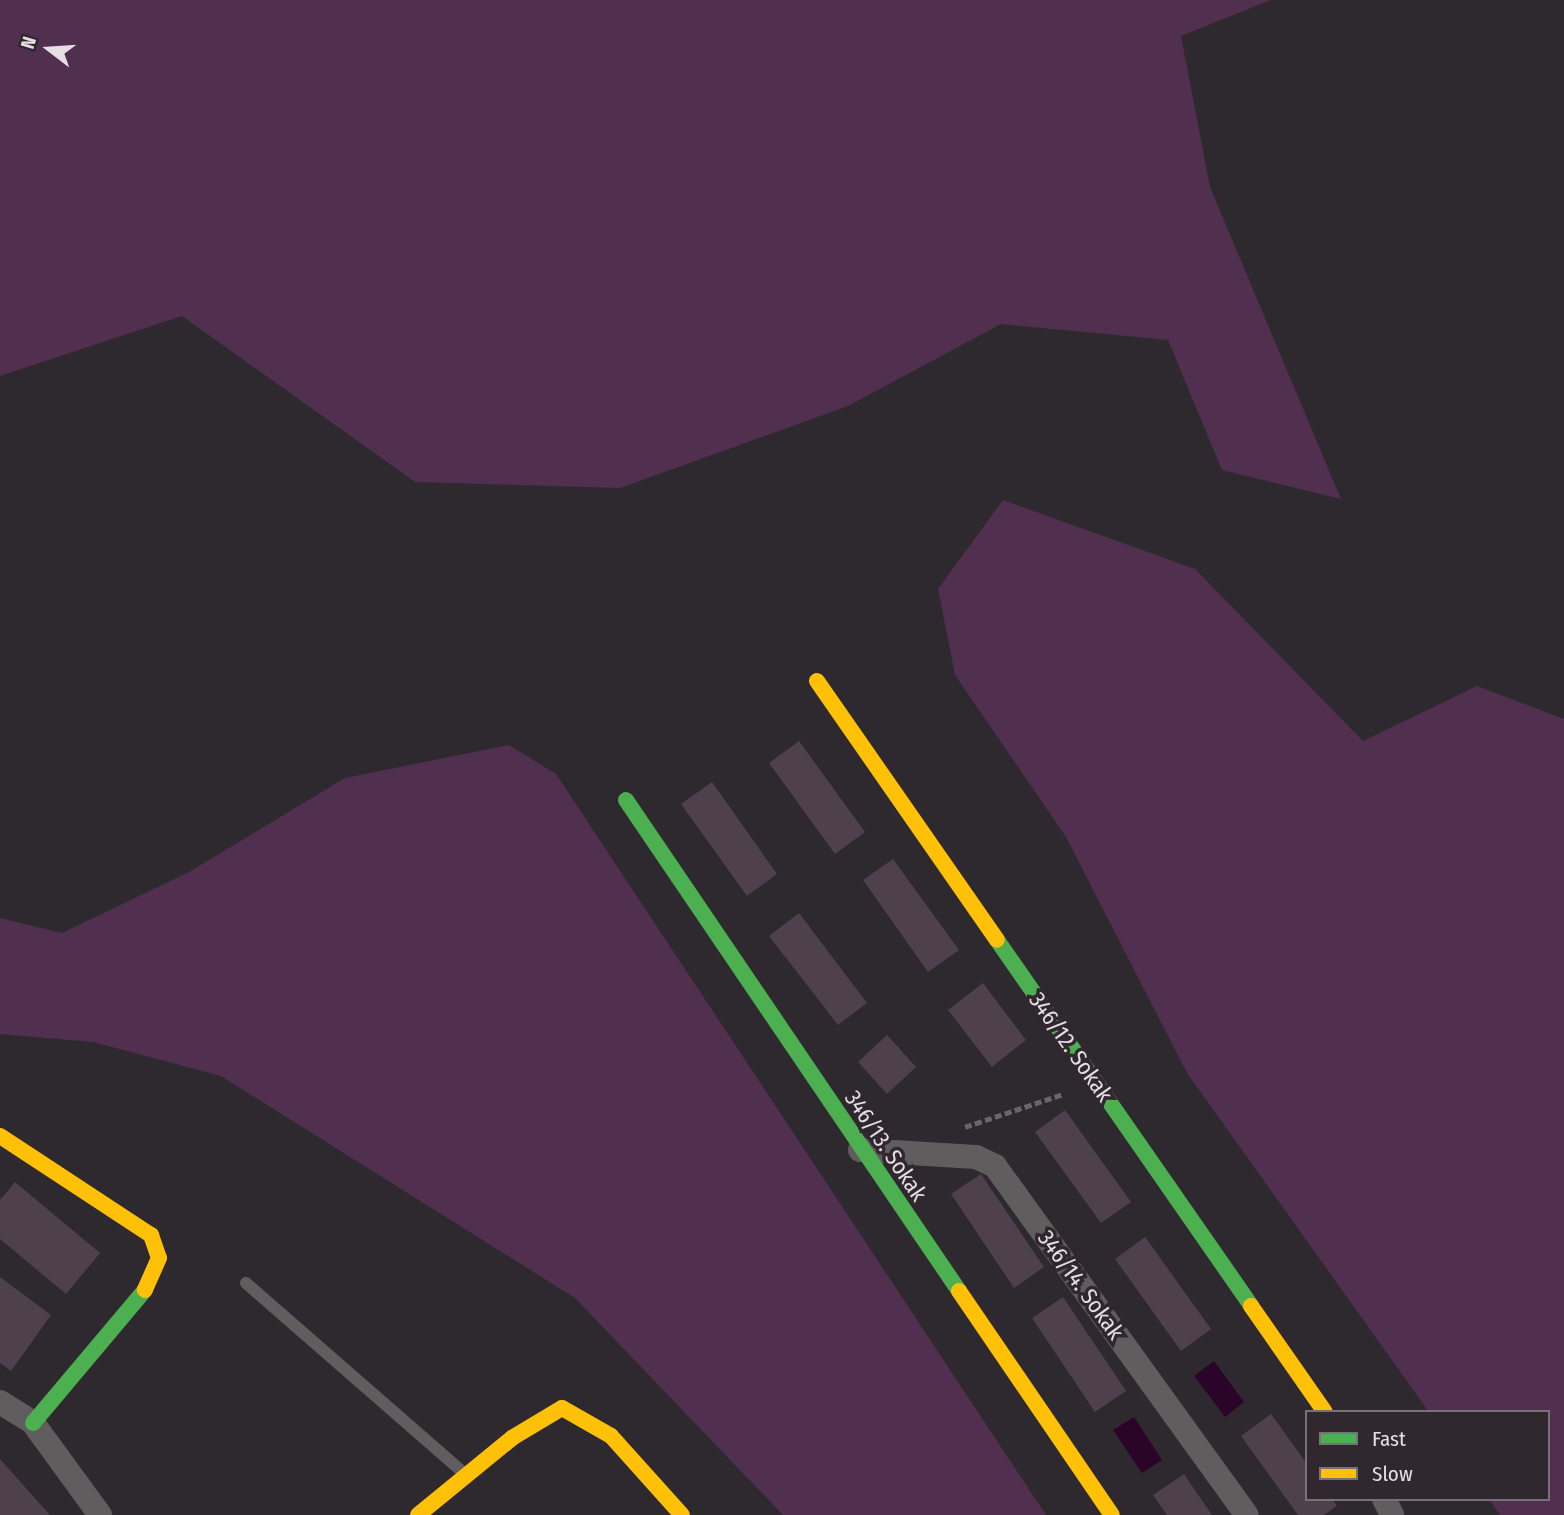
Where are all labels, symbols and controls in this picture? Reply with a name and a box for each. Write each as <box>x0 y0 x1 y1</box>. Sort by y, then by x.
north arrow <box>14 14 84 84</box>
text: N <box>16 34 41 52</box>
street label: 346/12. Sokak <box>1023 987 1119 1107</box>
street label: 346/13. Sokak <box>839 1086 933 1206</box>
street label: 346/14. Sokak <box>1032 1225 1130 1345</box>
legend <box>1305 1410 1550 1501</box>
text: Fast <box>1372 1426 1406 1452</box>
text: Slow <box>1372 1461 1413 1487</box>

